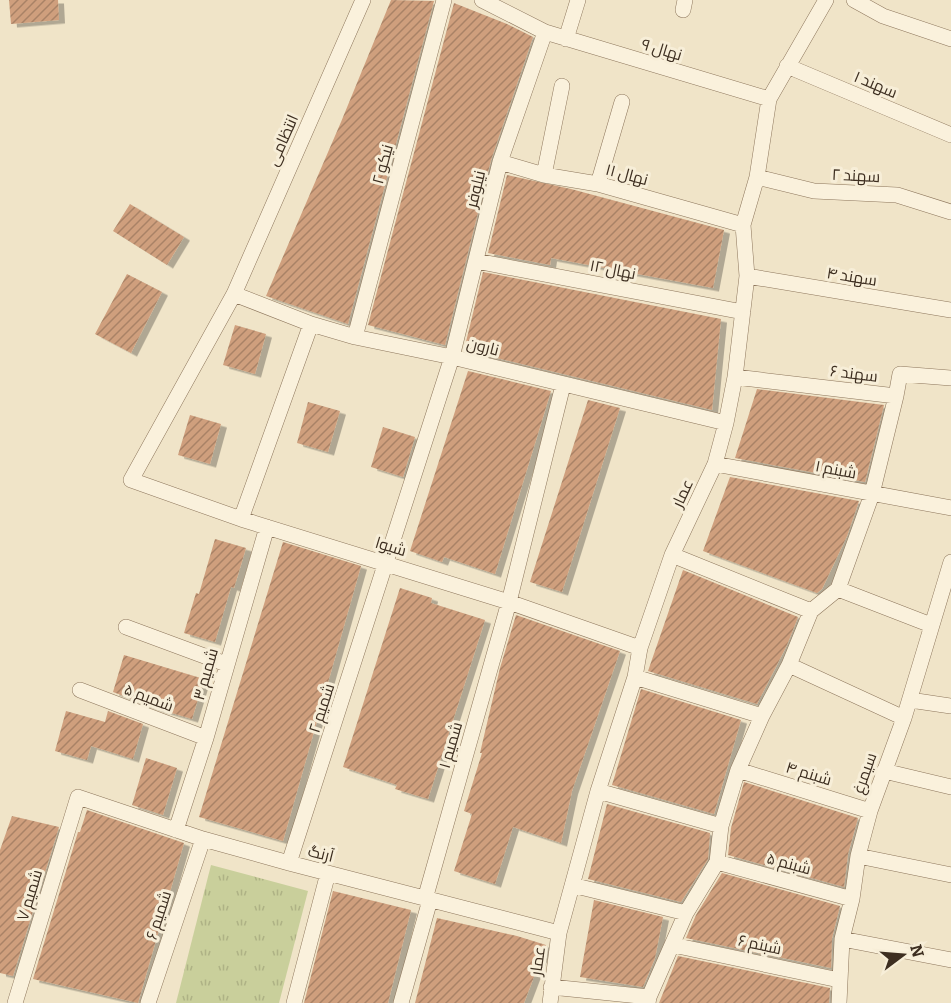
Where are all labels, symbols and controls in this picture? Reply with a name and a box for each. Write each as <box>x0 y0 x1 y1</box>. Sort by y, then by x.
street label: نهال ۹ <box>639 34 685 66</box>
street label: سهند ۱ <box>851 67 900 103</box>
street label: انتظامی <box>263 111 303 169</box>
street label: نیکو ۲ <box>368 142 397 186</box>
street label: نهال ۱۱ <box>603 160 650 190</box>
street label: سهند ۲ <box>831 165 881 187</box>
street label: نیلوفر <box>461 169 489 211</box>
street label: نهال ۱۲ <box>588 256 638 284</box>
street label: سهند ۴ <box>825 263 879 291</box>
street label: نارون <box>465 333 501 361</box>
street label: سهند ۶ <box>829 361 879 387</box>
street label: شبنم ۱ <box>813 456 858 485</box>
street label: عمار <box>667 476 697 511</box>
street label: شیوا <box>373 533 409 560</box>
street label: شمیم ۳ <box>189 646 224 703</box>
street label: شمیم ۵ <box>121 679 176 717</box>
street label: شمیم ۲ <box>305 681 340 736</box>
street label: شمیم ۱ <box>435 720 468 771</box>
street label: سیمرغ <box>848 750 883 797</box>
street label: شبنم ۴ <box>783 758 834 791</box>
street label: آرنگ <box>306 841 336 866</box>
street label: شبنم ۵ <box>764 848 813 880</box>
street label: شمیم ۷ <box>13 867 48 924</box>
street label: شمیم ۶ <box>142 888 177 943</box>
north arrow <box>873 925 933 985</box>
street label: شبنم ۶ <box>736 931 783 960</box>
text: N <box>906 942 928 960</box>
street label: عمار <box>526 945 549 978</box>

